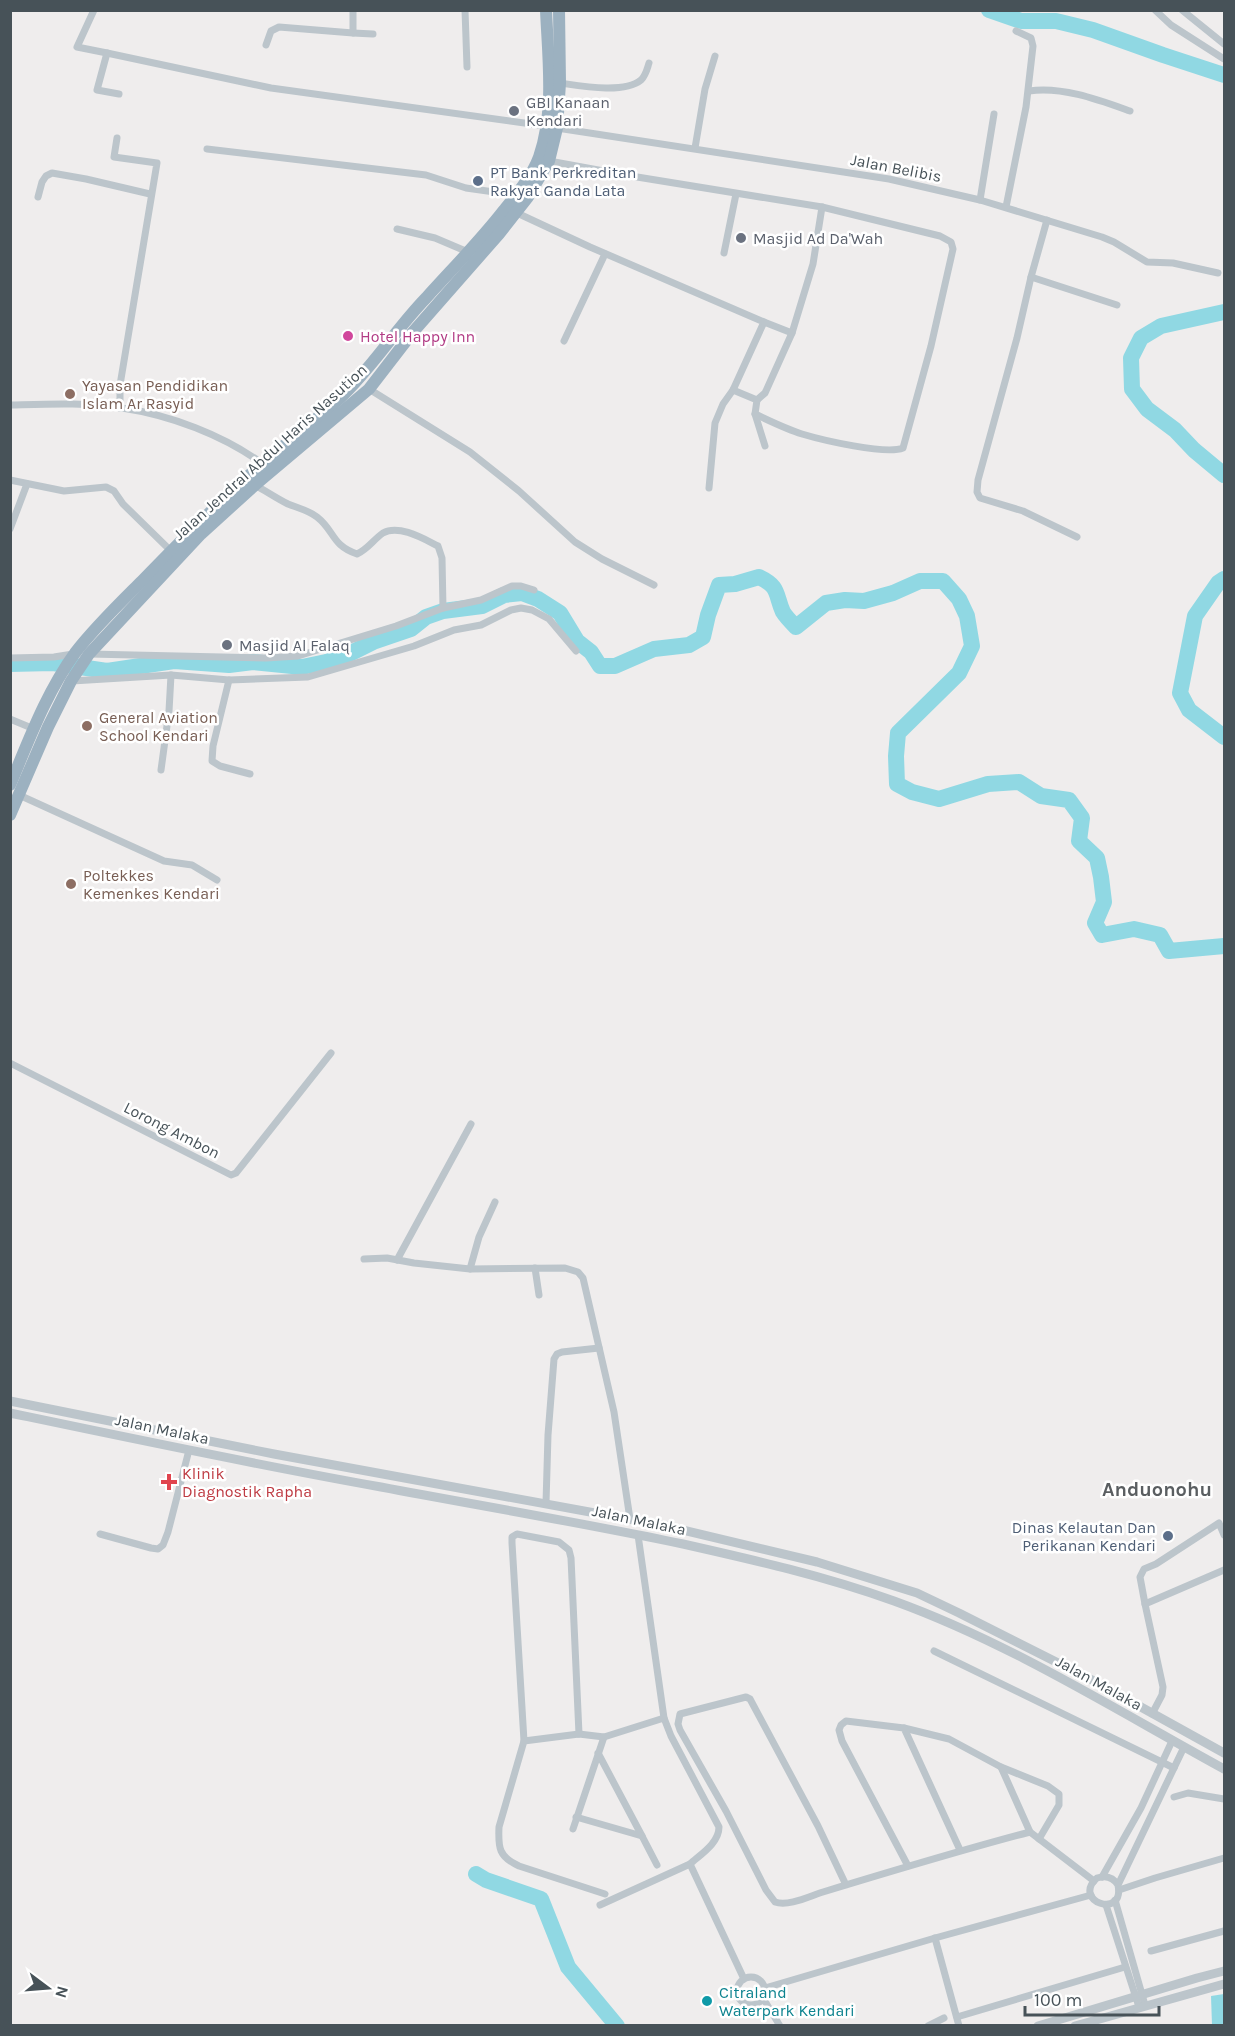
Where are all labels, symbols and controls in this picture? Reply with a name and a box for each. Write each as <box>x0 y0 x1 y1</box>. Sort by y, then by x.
place label: GBI Kanaan Kendari <box>526 93 610 130</box>
marker: GBI Kanaan Kendari <box>507 104 521 118</box>
street label: Jalan Belibis <box>849 150 943 186</box>
place label: PT Bank Perkreditan Rakyat Ganda Lata <box>490 163 637 200</box>
marker: PT Bank Perkreditan Rakyat Ganda Lata <box>471 174 485 188</box>
place label: Masjid Ad Da'Wah <box>753 229 883 248</box>
marker: Masjid Ad Da'Wah <box>734 231 748 245</box>
place label: Hotel Happy Inn <box>360 327 475 346</box>
marker: Hotel Happy Inn <box>341 329 355 343</box>
street label: Jalan Jendral Abdul Haris Nasution <box>169 360 371 544</box>
place label: Yayasan Pendidikan Islam Ar Rasyid <box>82 376 228 413</box>
marker: Yayasan Pendidikan Islam Ar Rasyid <box>63 387 77 401</box>
place label: Masjid Al Falaq <box>239 636 350 655</box>
marker: Masjid Al Falaq <box>220 638 234 652</box>
place label: General Aviation School Kendari <box>99 708 218 745</box>
marker: General Aviation School Kendari <box>80 719 94 733</box>
place label: Poltekkes Kemenkes Kendari <box>83 866 220 903</box>
marker: Poltekkes Kemenkes Kendari <box>64 877 78 891</box>
street label: Lorong Ambon <box>121 1098 223 1162</box>
street label: Jalan Malaka <box>113 1410 211 1448</box>
place label: Klinik Diagnostik Rapha <box>182 1464 312 1501</box>
marker: Klinik Diagnostik Rapha <box>160 1473 178 1491</box>
district label: Anduonohu <box>1102 1478 1212 1501</box>
street label: Jalan Malaka <box>590 1501 688 1539</box>
place label: Dinas Kelautan Dan Perikanan Kendari <box>1012 1518 1156 1555</box>
marker: Dinas Kelautan Dan Perikanan Kendari <box>1161 1529 1175 1543</box>
street label: Jalan Malaka <box>1053 1652 1145 1714</box>
north arrow <box>18 1958 78 2018</box>
scale bar <box>1025 1979 1158 2017</box>
place label: Citraland Waterpark Kendari <box>719 1983 855 2020</box>
text: N <box>51 1984 73 2000</box>
text: 100 m <box>1034 1989 1082 2011</box>
marker: Citraland Waterpark Kendari <box>700 1994 714 2008</box>

